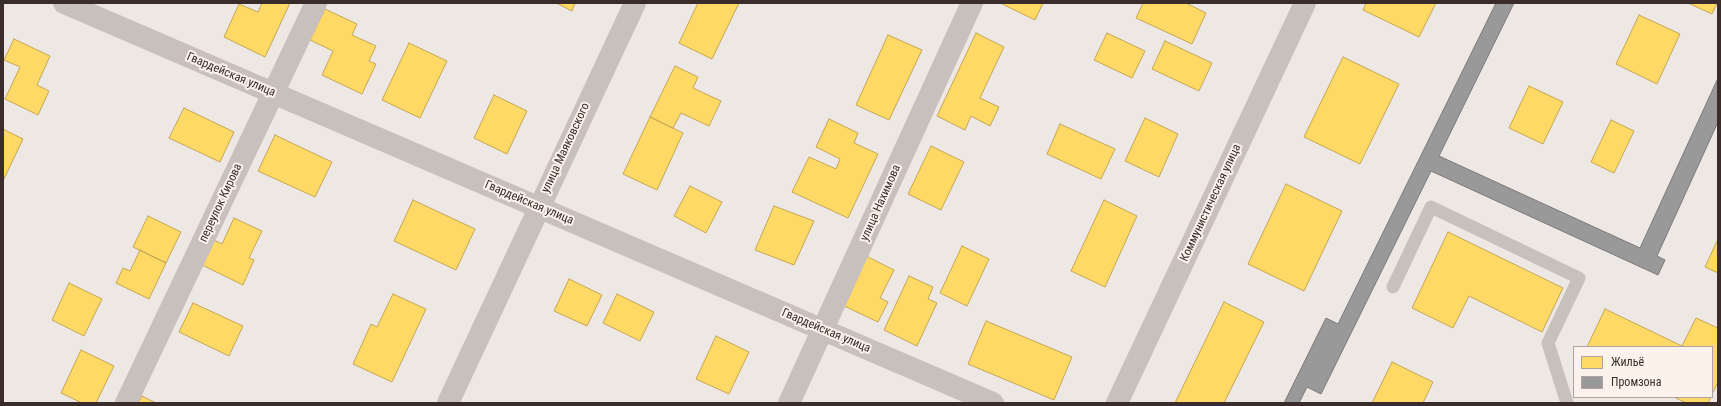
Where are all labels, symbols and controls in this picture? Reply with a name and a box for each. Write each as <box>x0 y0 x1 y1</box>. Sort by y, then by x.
street label: Гвардейская улица <box>184 50 278 100</box>
street label: улица Маяковского <box>539 101 593 195</box>
street label: Коммунистическая улица <box>1177 142 1245 264</box>
street label: переулок Кирова <box>197 161 245 245</box>
street label: улица Нахимова <box>858 163 904 243</box>
street label: Гвардейская улица <box>482 178 576 228</box>
street label: Гвардейская улица <box>779 306 873 356</box>
legend <box>1573 346 1713 398</box>
text: Жильё <box>1611 355 1644 369</box>
text: Промзона <box>1611 375 1661 389</box>

